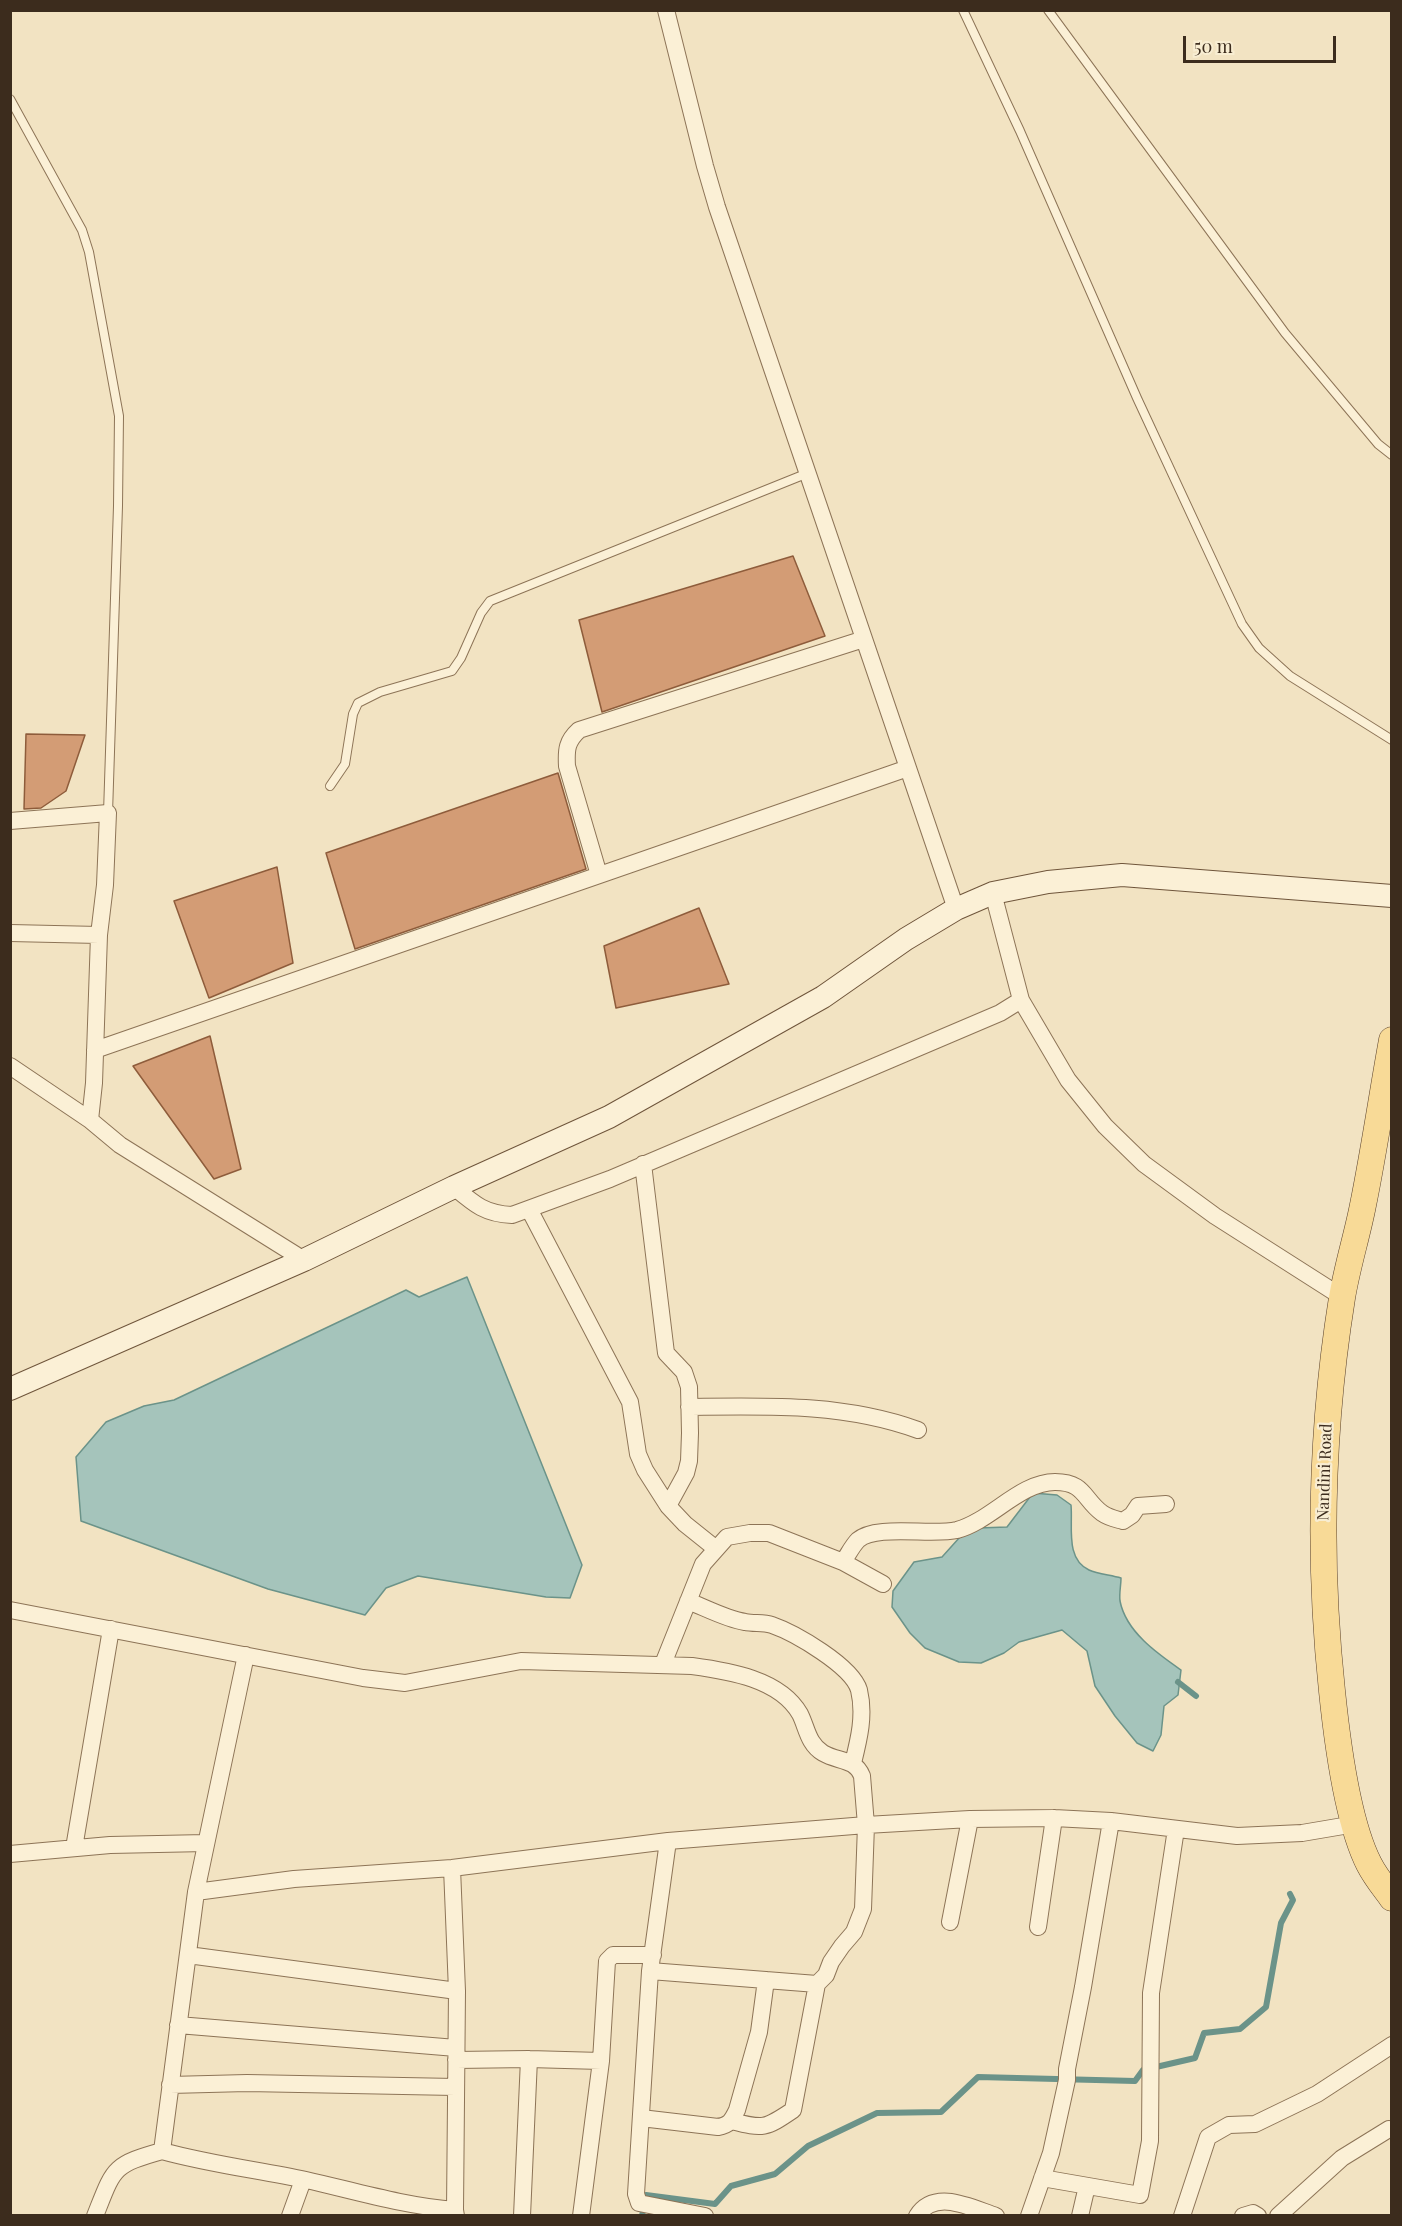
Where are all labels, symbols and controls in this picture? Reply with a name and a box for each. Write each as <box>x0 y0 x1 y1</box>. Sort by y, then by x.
scale bar <box>1186 24 1339 62</box>
text: 50 m <box>1194 34 1233 58</box>
street label: Nandini Road <box>1314 1423 1336 1521</box>

